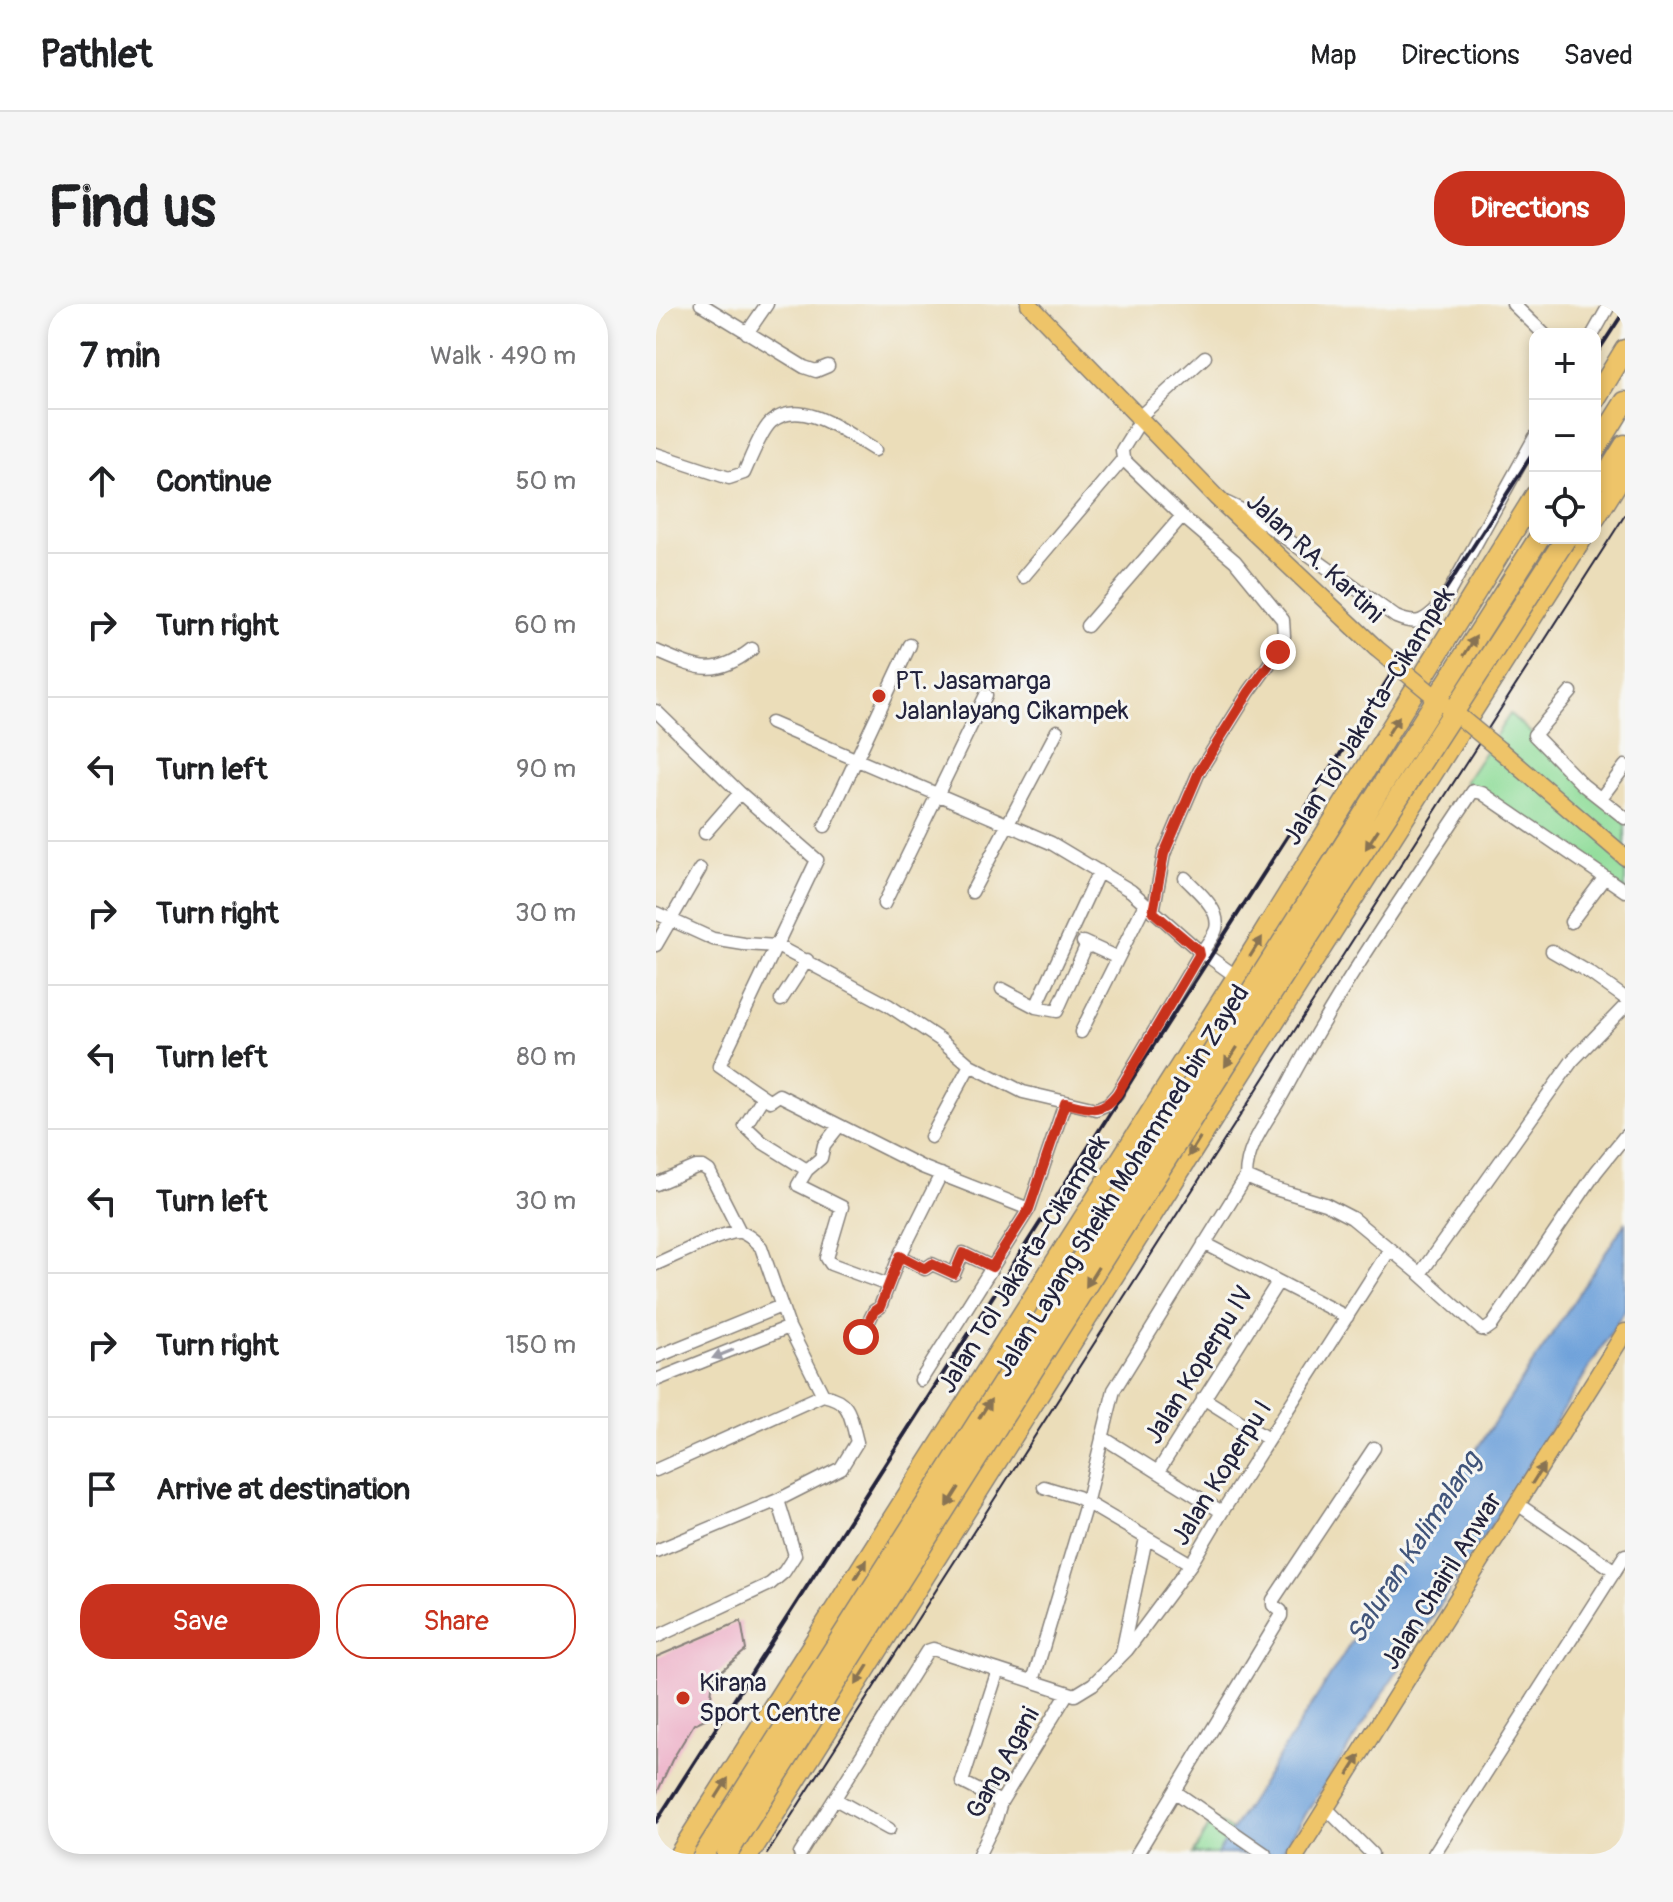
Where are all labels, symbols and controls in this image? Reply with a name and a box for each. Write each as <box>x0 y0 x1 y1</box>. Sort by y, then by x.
text: Pathlet <box>40 31 152 79</box>
text: Map <box>1310 38 1357 73</box>
text: Directions <box>1401 38 1520 73</box>
text: Saved <box>1564 38 1633 73</box>
button: Directions <box>1434 171 1625 246</box>
text: Find us <box>48 174 216 243</box>
map controls <box>1529 328 1601 544</box>
button: + <box>1529 328 1601 400</box>
text: 7 min <box>80 335 161 378</box>
text: Walk · 490 m <box>430 340 576 372</box>
button: − <box>1529 400 1601 472</box>
icon: ahead <box>80 459 124 503</box>
text: Continue <box>156 463 271 500</box>
text: 50 m <box>515 465 576 497</box>
button: locate <box>1529 472 1601 544</box>
street label: Jalan RA. Kartini <box>1239 486 1391 630</box>
street label: Jalan Tol Jakarta–Cikampek <box>1276 581 1462 851</box>
icon: right <box>80 603 124 647</box>
text: Turn right <box>156 607 279 644</box>
text: 60 m <box>514 609 576 641</box>
route end <box>1260 634 1296 670</box>
one-way arrow <box>1463 636 1478 657</box>
place label: PT. Jasamarga Jalanlayang Cikampek <box>895 665 1129 727</box>
marker: PT. Jasamarga Jalanlayang Cikampek <box>870 687 888 705</box>
one-way arrow <box>1385 716 1400 737</box>
icon: left <box>80 747 124 791</box>
text: Turn left <box>156 751 267 788</box>
text: 90 m <box>516 753 576 785</box>
one-way arrow <box>1365 828 1379 850</box>
icon: right <box>80 891 124 935</box>
text: Turn right <box>156 895 279 932</box>
text: 30 m <box>515 897 576 929</box>
one-way arrow <box>1248 936 1262 958</box>
street label: Jalan Layang Sheikh Mohammed bin Zayed <box>987 979 1257 1383</box>
icon: left <box>80 1035 124 1079</box>
text: Turn left <box>156 1039 267 1076</box>
text: 80 m <box>516 1041 576 1073</box>
one-way arrow <box>1224 1046 1238 1068</box>
street label: Jalan Tol Jakarta–Cikampek <box>931 1129 1117 1399</box>
one-way arrow <box>1188 1136 1202 1158</box>
icon: left <box>80 1179 124 1223</box>
text: Turn left <box>156 1183 267 1220</box>
text: 30 m <box>515 1185 576 1217</box>
one-way arrow <box>1085 1266 1099 1288</box>
street label: Jalan Koperpu IV <box>1138 1280 1260 1450</box>
route start <box>843 1319 879 1355</box>
icon: right <box>80 1323 124 1367</box>
text: Turn right <box>156 1327 279 1364</box>
text: 150 m <box>505 1329 576 1361</box>
one-way arrow <box>711 1347 735 1360</box>
street label: Jalan Koperpu I <box>1165 1395 1279 1551</box>
one-way arrow <box>977 1398 991 1420</box>
water label: Saluran Kalimalang <box>1339 1444 1490 1651</box>
one-way arrow <box>1531 1463 1545 1485</box>
icon: arrive <box>80 1467 124 1511</box>
text: Arrive at destination <box>156 1471 410 1508</box>
one-way arrow <box>946 1486 960 1508</box>
street label: Jalan Chairil Anwar <box>1374 1486 1510 1676</box>
one-way arrow <box>854 1558 868 1580</box>
button: Save <box>80 1584 320 1659</box>
button: Share <box>336 1584 576 1659</box>
one-way arrow <box>855 1664 869 1686</box>
place label: Kirana Sport Centre <box>699 1667 841 1729</box>
marker: Kirana Sport Centre <box>674 1689 692 1707</box>
street label: Gang Agani <box>959 1702 1047 1824</box>
one-way arrow <box>1347 1754 1361 1776</box>
one-way arrow <box>714 1777 728 1799</box>

